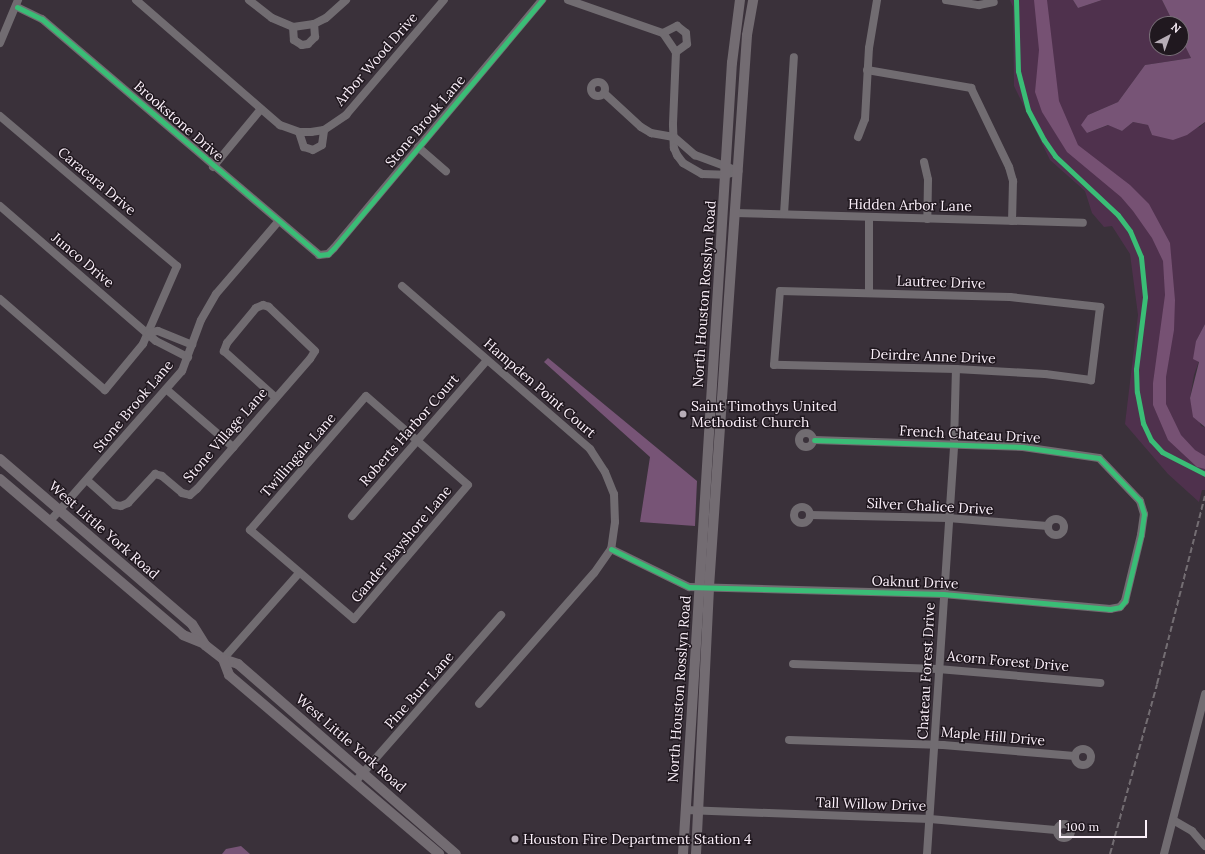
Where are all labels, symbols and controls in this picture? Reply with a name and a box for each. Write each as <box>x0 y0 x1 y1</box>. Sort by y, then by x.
street label: Arbor Wood Drive <box>331 9 421 109</box>
north arrow <box>1149 16 1189 56</box>
text: N <box>1168 20 1184 36</box>
street label: Stone Brook Lane <box>382 72 468 170</box>
street label: Brookstone Drive <box>131 77 227 165</box>
street label: Caracara Drive <box>55 143 139 219</box>
street label: Hidden Arbor Lane <box>848 196 972 214</box>
street label: North Houston Rosslyn Road <box>689 200 719 388</box>
street label: Junco Drive <box>48 229 118 291</box>
street label: Lautrec Drive <box>896 272 986 292</box>
street label: Hampden Point Court <box>481 335 599 441</box>
street label: Deirdre Anne Drive <box>870 345 996 367</box>
street label: Stone Brook Lane <box>90 357 176 455</box>
street label: Roberts Harbor Court <box>356 371 462 489</box>
street label: Stone Village Lane <box>179 384 271 486</box>
place label: Saint Timothys United Methodist Church <box>691 398 837 430</box>
marker: Saint Timothys United Methodist Church <box>678 409 688 419</box>
street label: Twillingale Lane <box>257 410 339 500</box>
street label: French Chateau Drive <box>899 422 1041 446</box>
street label: West Little York Road <box>45 478 163 582</box>
street label: Gander Bayshore Lane <box>347 482 455 606</box>
street label: Silver Chalice Drive <box>866 494 994 518</box>
street label: Oaknut Drive <box>871 572 959 592</box>
street label: North Houston Rosslyn Road <box>664 595 694 783</box>
street label: Chateau Forest Drive <box>914 602 938 740</box>
street label: Acorn Forest Drive <box>946 647 1070 675</box>
street label: Pine Burr Lane <box>381 648 457 732</box>
street label: West Little York Road <box>292 691 410 795</box>
street label: Maple Hill Drive <box>940 723 1046 749</box>
street label: Tall Willow Drive <box>816 794 926 814</box>
scale bar <box>1061 812 1149 838</box>
text: 100 m <box>1066 819 1099 834</box>
place label: Houston Fire Department Station 4 <box>523 831 752 847</box>
marker: Houston Fire Department Station 4 <box>510 834 520 844</box>

